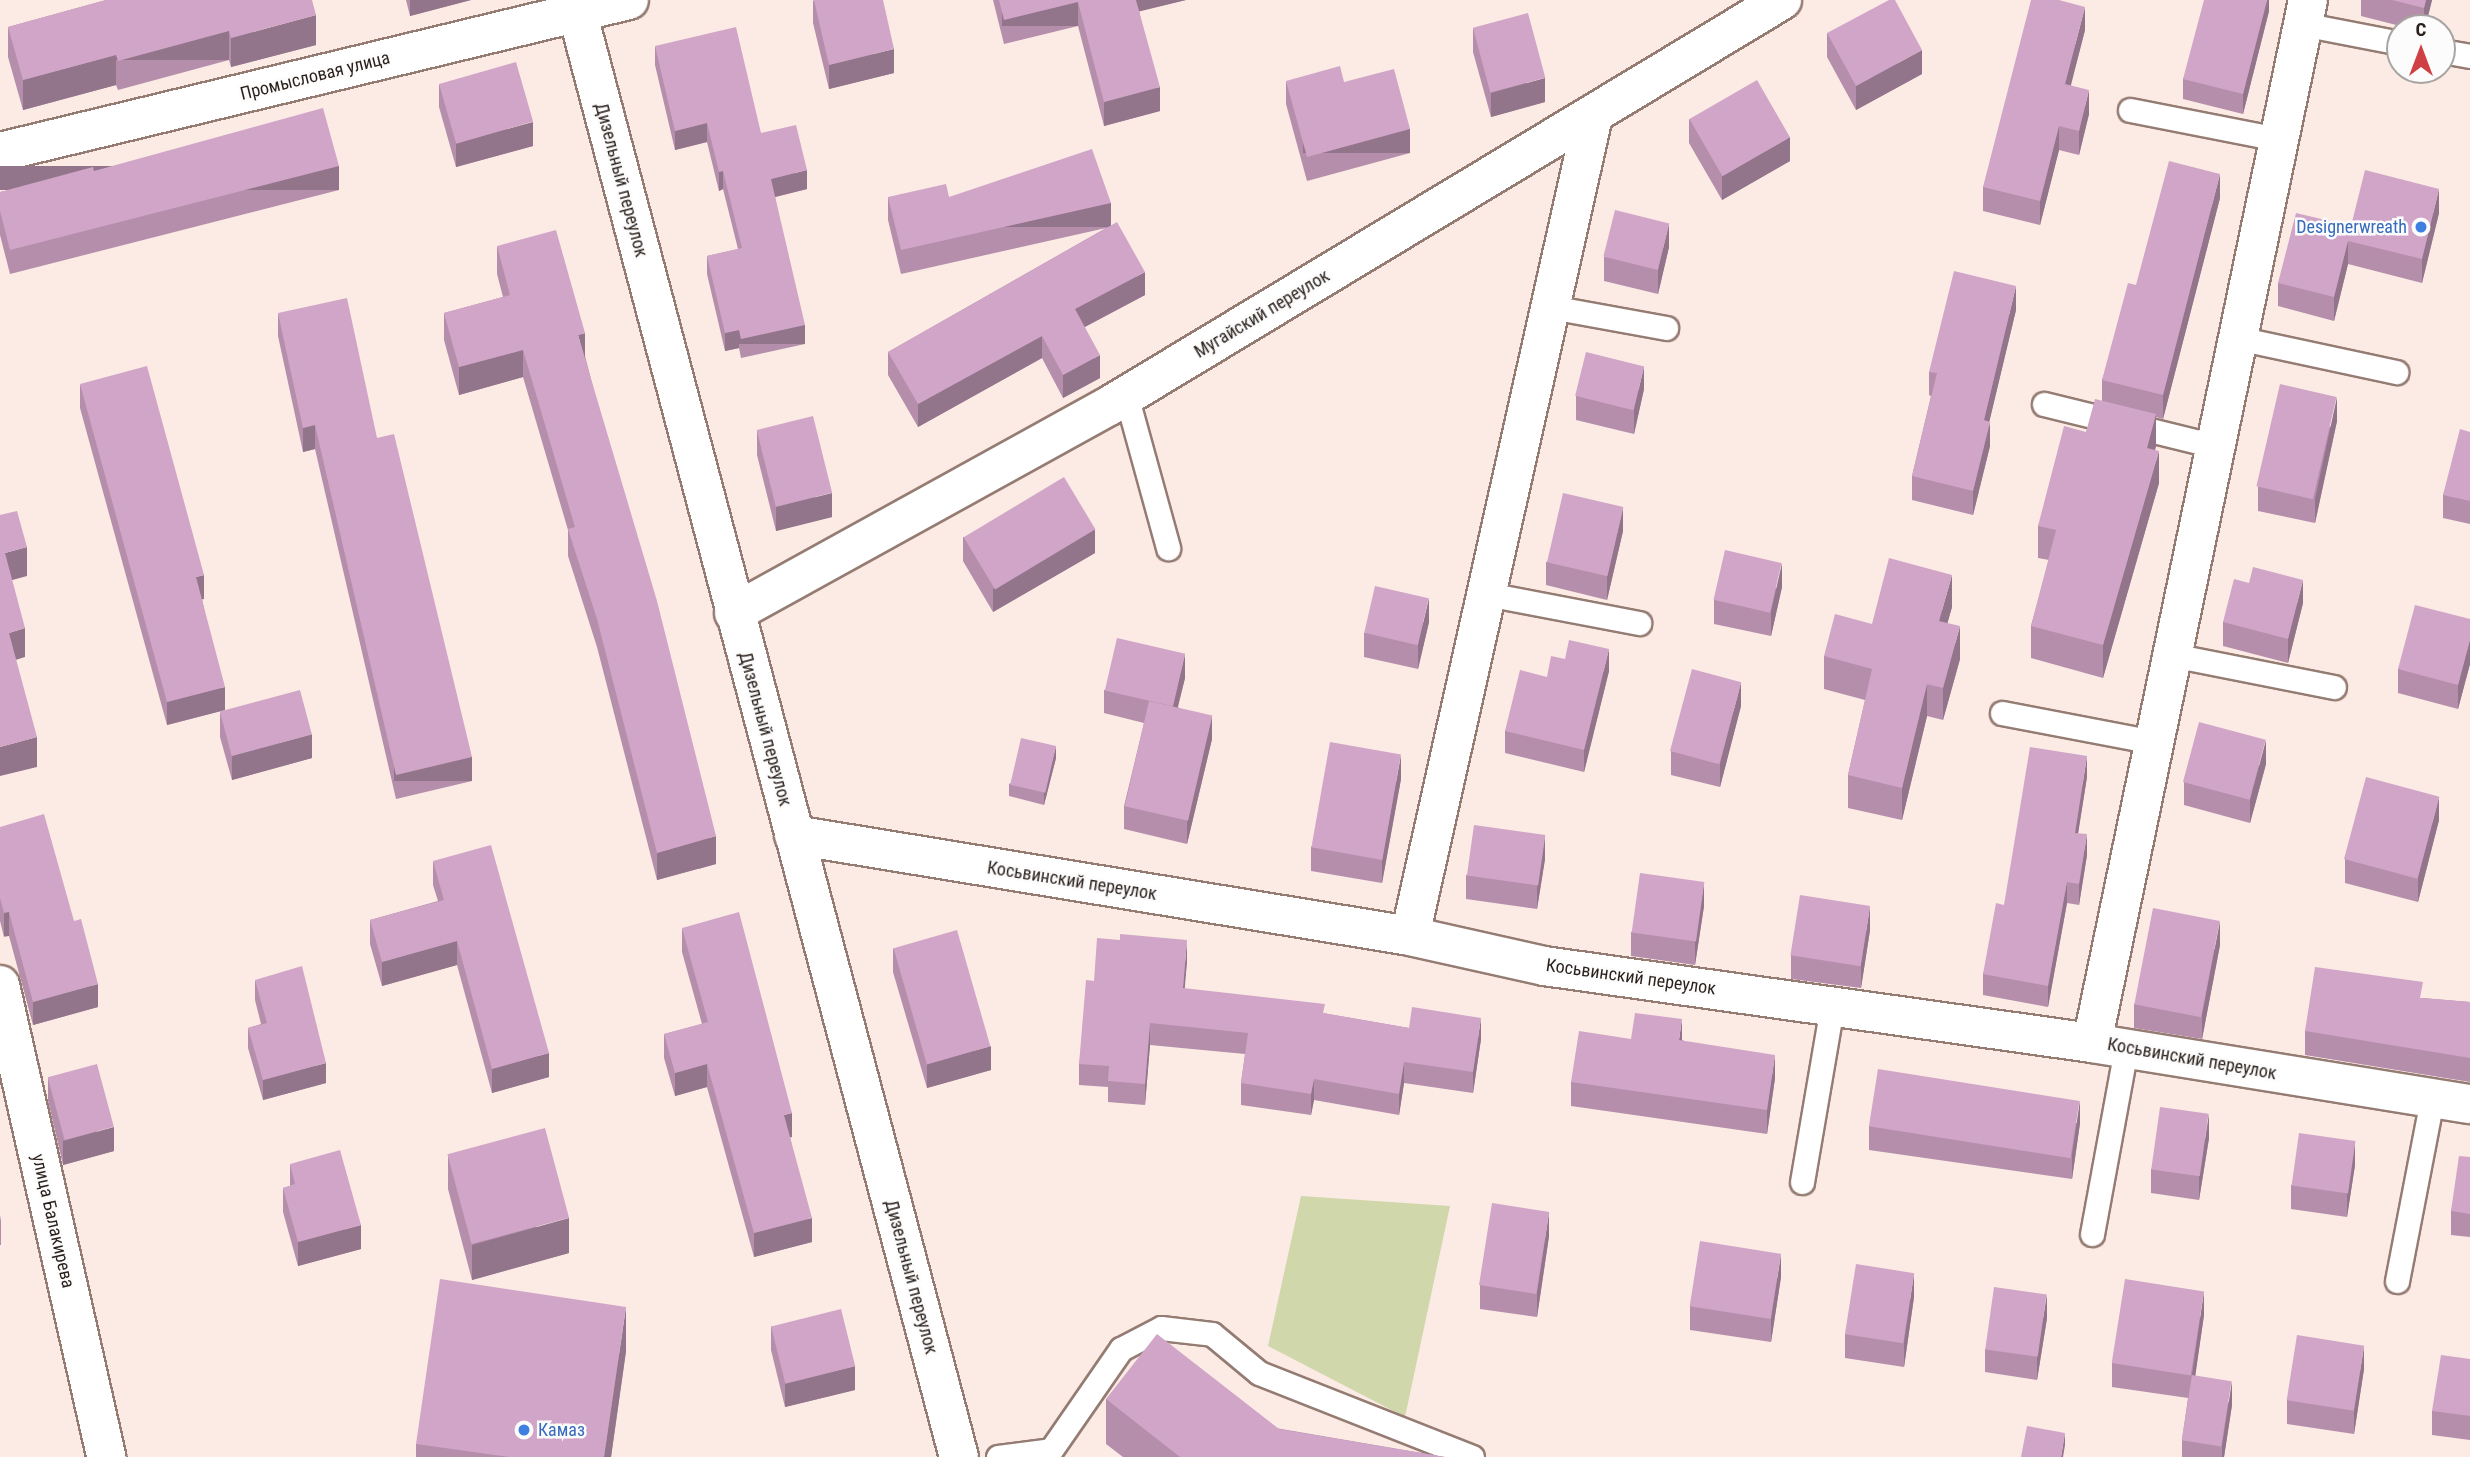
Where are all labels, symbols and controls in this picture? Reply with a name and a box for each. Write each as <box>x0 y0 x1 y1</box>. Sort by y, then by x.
north arrow <box>2386 14 2456 84</box>
text: С <box>2416 18 2426 41</box>
street label: Промысловая улица <box>238 47 392 105</box>
street label: Дизельный переулок <box>590 100 652 260</box>
place label: Designerwreath <box>2296 216 2407 238</box>
marker: Designerwreath <box>2413 219 2429 235</box>
street label: Мугайский переулок <box>1191 265 1333 363</box>
street label: Дизельный переулок <box>734 649 796 809</box>
street label: Косьвинский переулок <box>986 857 1158 905</box>
street label: Косьвинский переулок <box>1545 954 1717 1000</box>
street label: Косьвинский переулок <box>2106 1033 2278 1085</box>
street label: улица Балакирева <box>27 1152 79 1290</box>
street label: Дизельный переулок <box>880 1197 942 1357</box>
place label: Камаз <box>538 1419 585 1441</box>
marker: Камаз <box>516 1422 532 1438</box>

